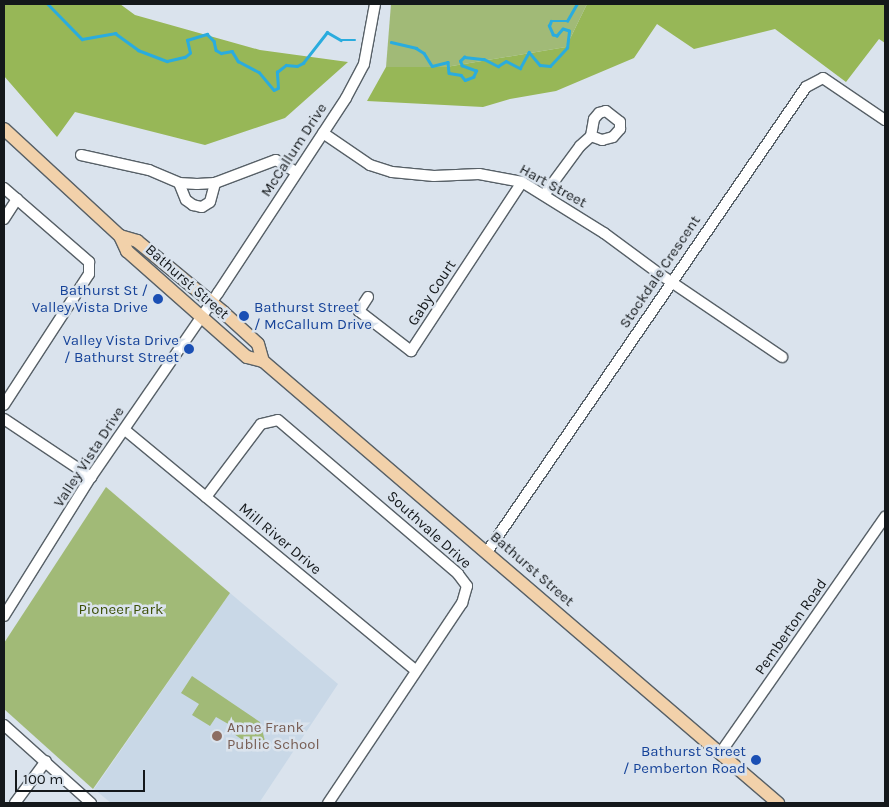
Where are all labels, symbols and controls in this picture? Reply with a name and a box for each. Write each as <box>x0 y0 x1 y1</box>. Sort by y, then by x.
street label: McCallum Drive <box>257 100 331 200</box>
street label: Hart Street <box>516 160 590 212</box>
street label: Stockdale Crescent <box>616 212 704 332</box>
street label: Bathurst Street <box>141 241 233 323</box>
street label: Gaby Court <box>404 257 460 329</box>
place label: Bathurst St / Valley Vista Drive <box>32 281 148 316</box>
marker: Bathurst St / Valley Vista Drive <box>152 293 164 305</box>
place label: Bathurst Street / McCallum Drive <box>254 298 372 333</box>
marker: Bathurst Street / McCallum Drive <box>238 310 250 322</box>
place label: Valley Vista Drive / Bathurst Street <box>63 331 179 366</box>
marker: Valley Vista Drive / Bathurst Street <box>183 343 195 355</box>
street label: Valley Vista Drive <box>50 403 128 511</box>
street label: Southvale Drive <box>383 487 475 573</box>
street label: Mill River Drive <box>235 499 325 579</box>
street label: Bathurst Street <box>486 528 578 610</box>
street label: Pemberton Road <box>751 576 831 678</box>
park label: Pioneer Park <box>79 601 163 619</box>
place label: Anne Frank Public School <box>227 718 320 753</box>
marker: Anne Frank Public School <box>211 730 223 742</box>
place label: Bathurst Street / Pemberton Road <box>623 742 746 777</box>
marker: Bathurst Street / Pemberton Road <box>750 754 762 766</box>
scale bar <box>18 760 148 792</box>
text: 100 m <box>23 770 63 788</box>

